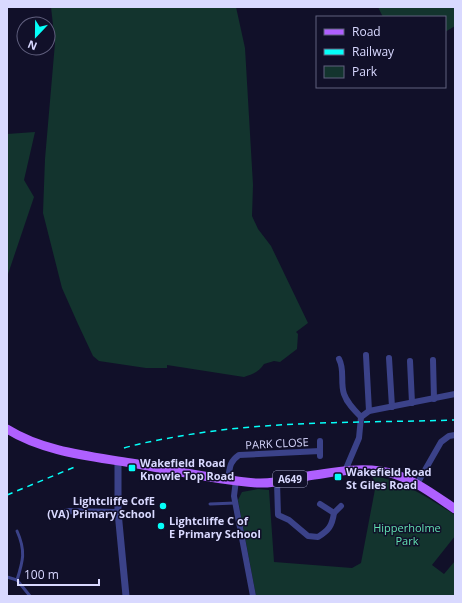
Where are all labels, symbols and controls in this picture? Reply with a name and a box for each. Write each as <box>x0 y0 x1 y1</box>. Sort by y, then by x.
north arrow <box>16 16 56 56</box>
legend <box>316 16 446 88</box>
text: Road <box>352 23 381 40</box>
text: N <box>25 37 39 54</box>
text: Railway <box>352 43 395 60</box>
text: Park <box>352 63 378 80</box>
street label: PARK CLOSE <box>245 434 309 452</box>
place label: Wakefield Road Knowle Top Road <box>140 455 234 483</box>
marker: Wakefield Road Knowle Top Road <box>127 463 137 473</box>
place label: Wakefield Road St Giles Road <box>346 464 432 492</box>
road number: A649 <box>273 471 307 487</box>
marker: Wakefield Road St Giles Road <box>333 472 343 482</box>
place label: Lightcliffe CofE (VA) Primary School <box>47 493 155 521</box>
marker: Lightcliffe CofE (VA) Primary School <box>158 501 168 511</box>
place label: Lightcliffe C of E Primary School <box>169 513 261 541</box>
park label: Hipperholme Park <box>373 520 441 548</box>
marker: Lightcliffe C of E Primary School <box>156 521 166 531</box>
scale bar <box>18 561 99 587</box>
text: 100 m <box>24 566 59 583</box>

